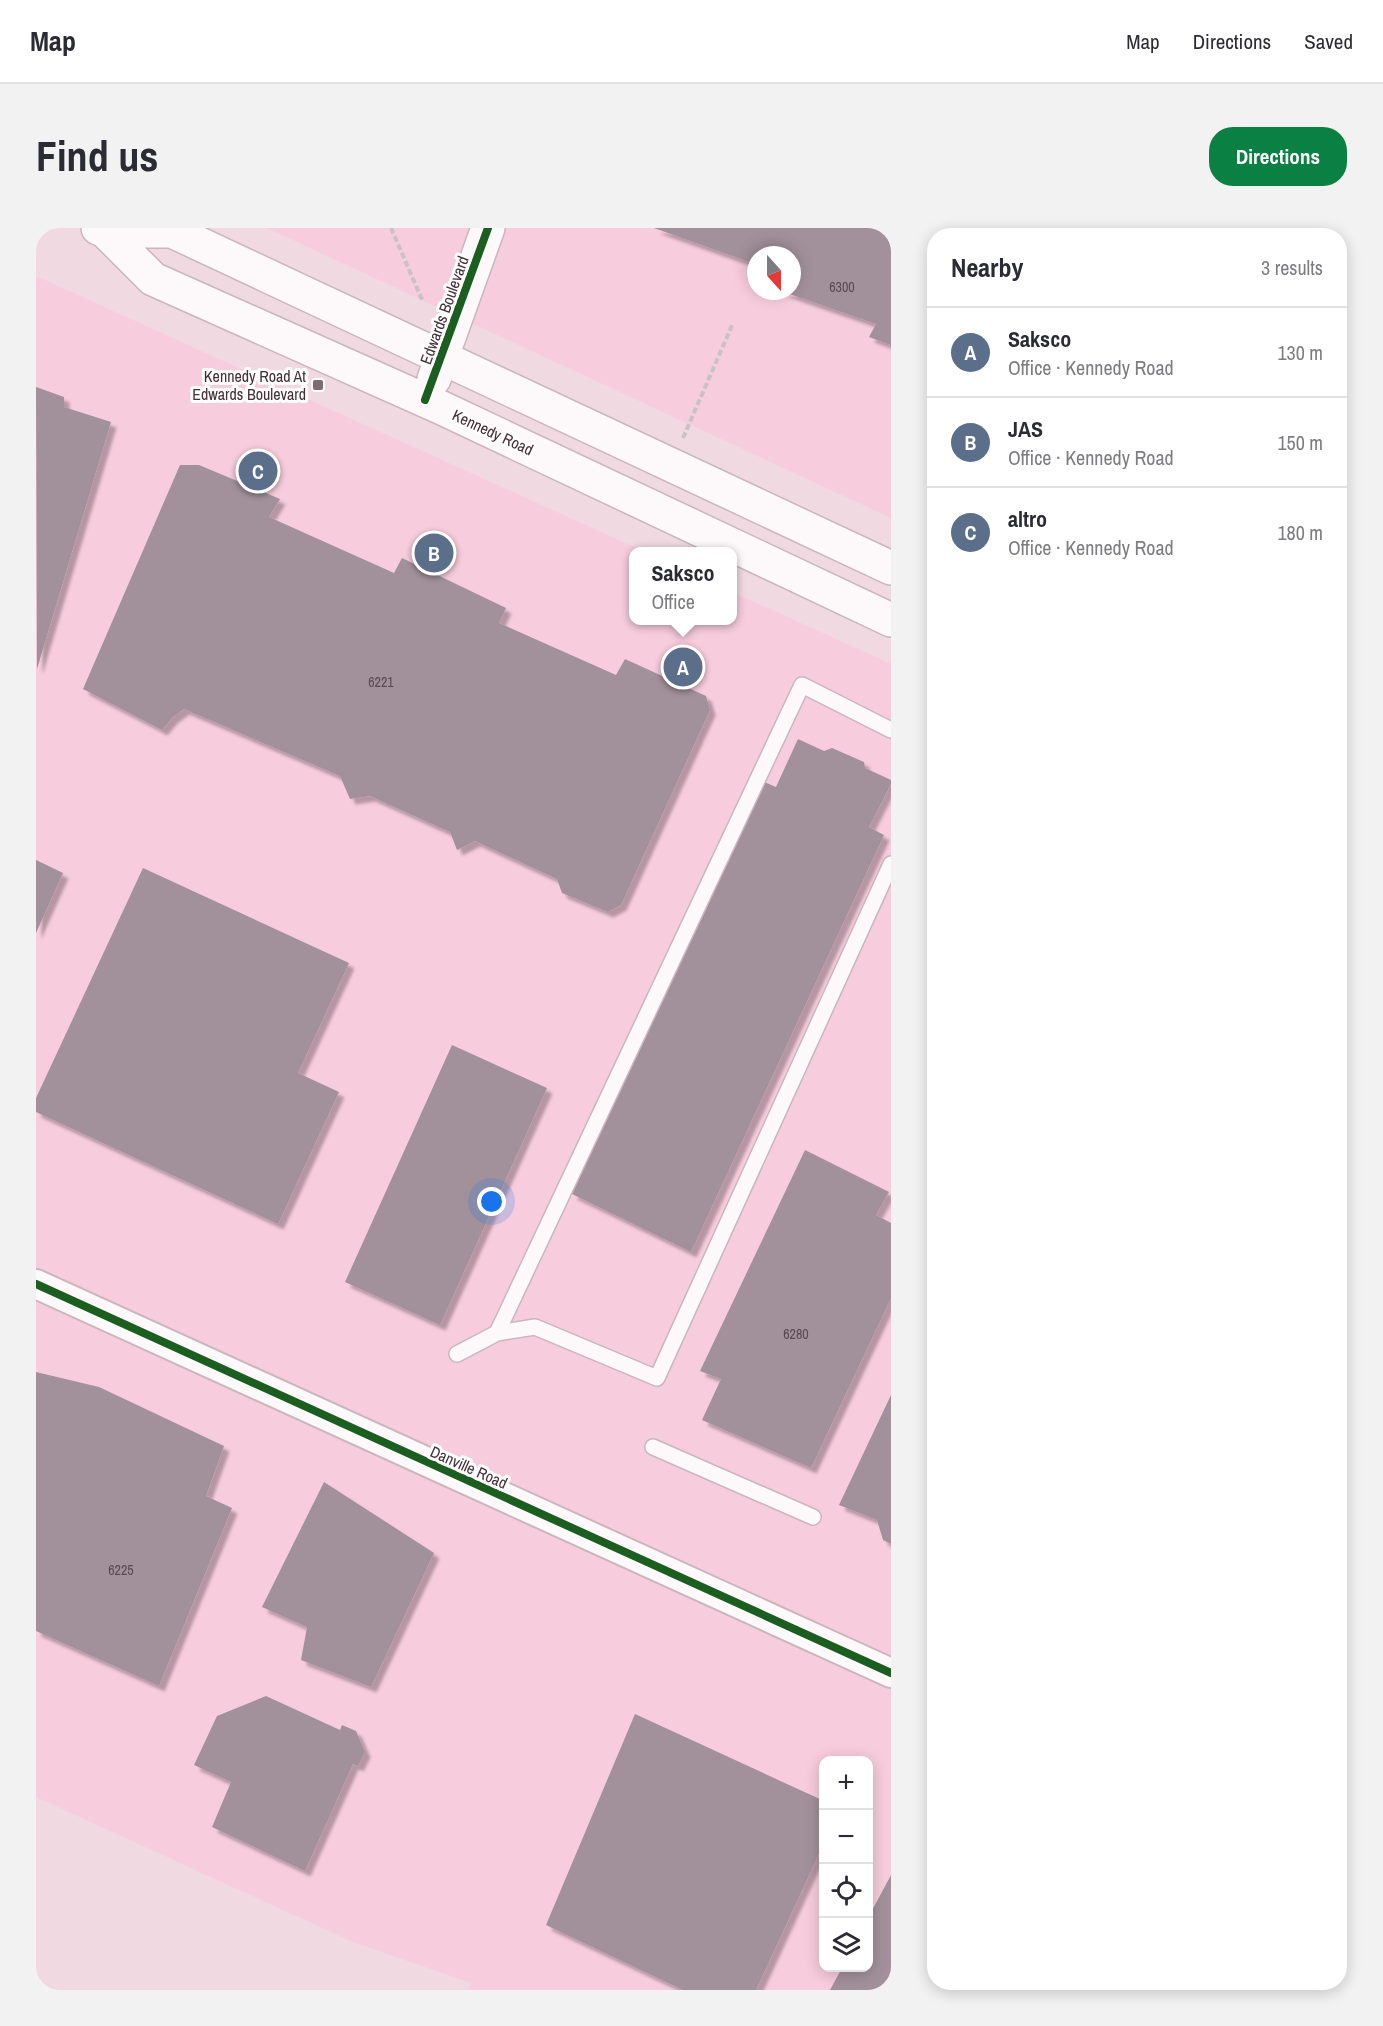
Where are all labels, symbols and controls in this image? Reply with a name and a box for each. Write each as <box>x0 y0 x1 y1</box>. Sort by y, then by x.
text: Map <box>30 22 76 60</box>
text: Map <box>1126 27 1160 56</box>
text: Directions <box>1193 27 1271 56</box>
text: Saved <box>1304 27 1353 56</box>
button: Directions <box>1209 127 1347 186</box>
text: Find us <box>36 128 158 184</box>
north arrow <box>747 246 801 300</box>
text: Nearby <box>951 250 1023 285</box>
street label: Edwards Boulevard <box>414 253 474 367</box>
text: 3 results <box>1261 254 1323 281</box>
house number: 6300 <box>829 278 855 296</box>
text: Saksco <box>1008 324 1071 354</box>
text: A <box>965 339 976 366</box>
text: 130 m <box>1277 339 1323 366</box>
text: Office · Kennedy Road <box>1008 354 1174 381</box>
place label: Kennedy Road At Edwards Boulevard <box>192 365 306 405</box>
marker: Kennedy Road At Edwards Boulevard <box>311 378 325 392</box>
street label: Kennedy Road <box>449 404 537 460</box>
text: JAS <box>1008 414 1043 444</box>
text: B <box>965 429 976 456</box>
text: 150 m <box>1277 429 1323 456</box>
text: Office · Kennedy Road <box>1008 444 1174 471</box>
pin: C <box>238 448 278 494</box>
text: altro <box>1008 504 1047 534</box>
text: C <box>965 519 976 546</box>
text: 180 m <box>1277 519 1323 546</box>
pin: B <box>414 530 454 576</box>
text: Office · Kennedy Road <box>1008 534 1174 561</box>
popup <box>629 547 737 625</box>
text: Saksco <box>651 558 715 588</box>
text: Office <box>651 588 695 615</box>
pin: A <box>664 644 702 690</box>
house number: 6221 <box>368 673 394 691</box>
your location <box>477 1187 506 1216</box>
house number: 6280 <box>783 1325 809 1343</box>
street label: Danville Road <box>427 1440 511 1494</box>
house number: 6225 <box>108 1561 134 1579</box>
map controls <box>819 1756 873 1972</box>
button: + <box>819 1756 873 1810</box>
button: − <box>819 1810 873 1864</box>
button: locate <box>819 1864 873 1918</box>
button: layers <box>819 1918 873 1972</box>

